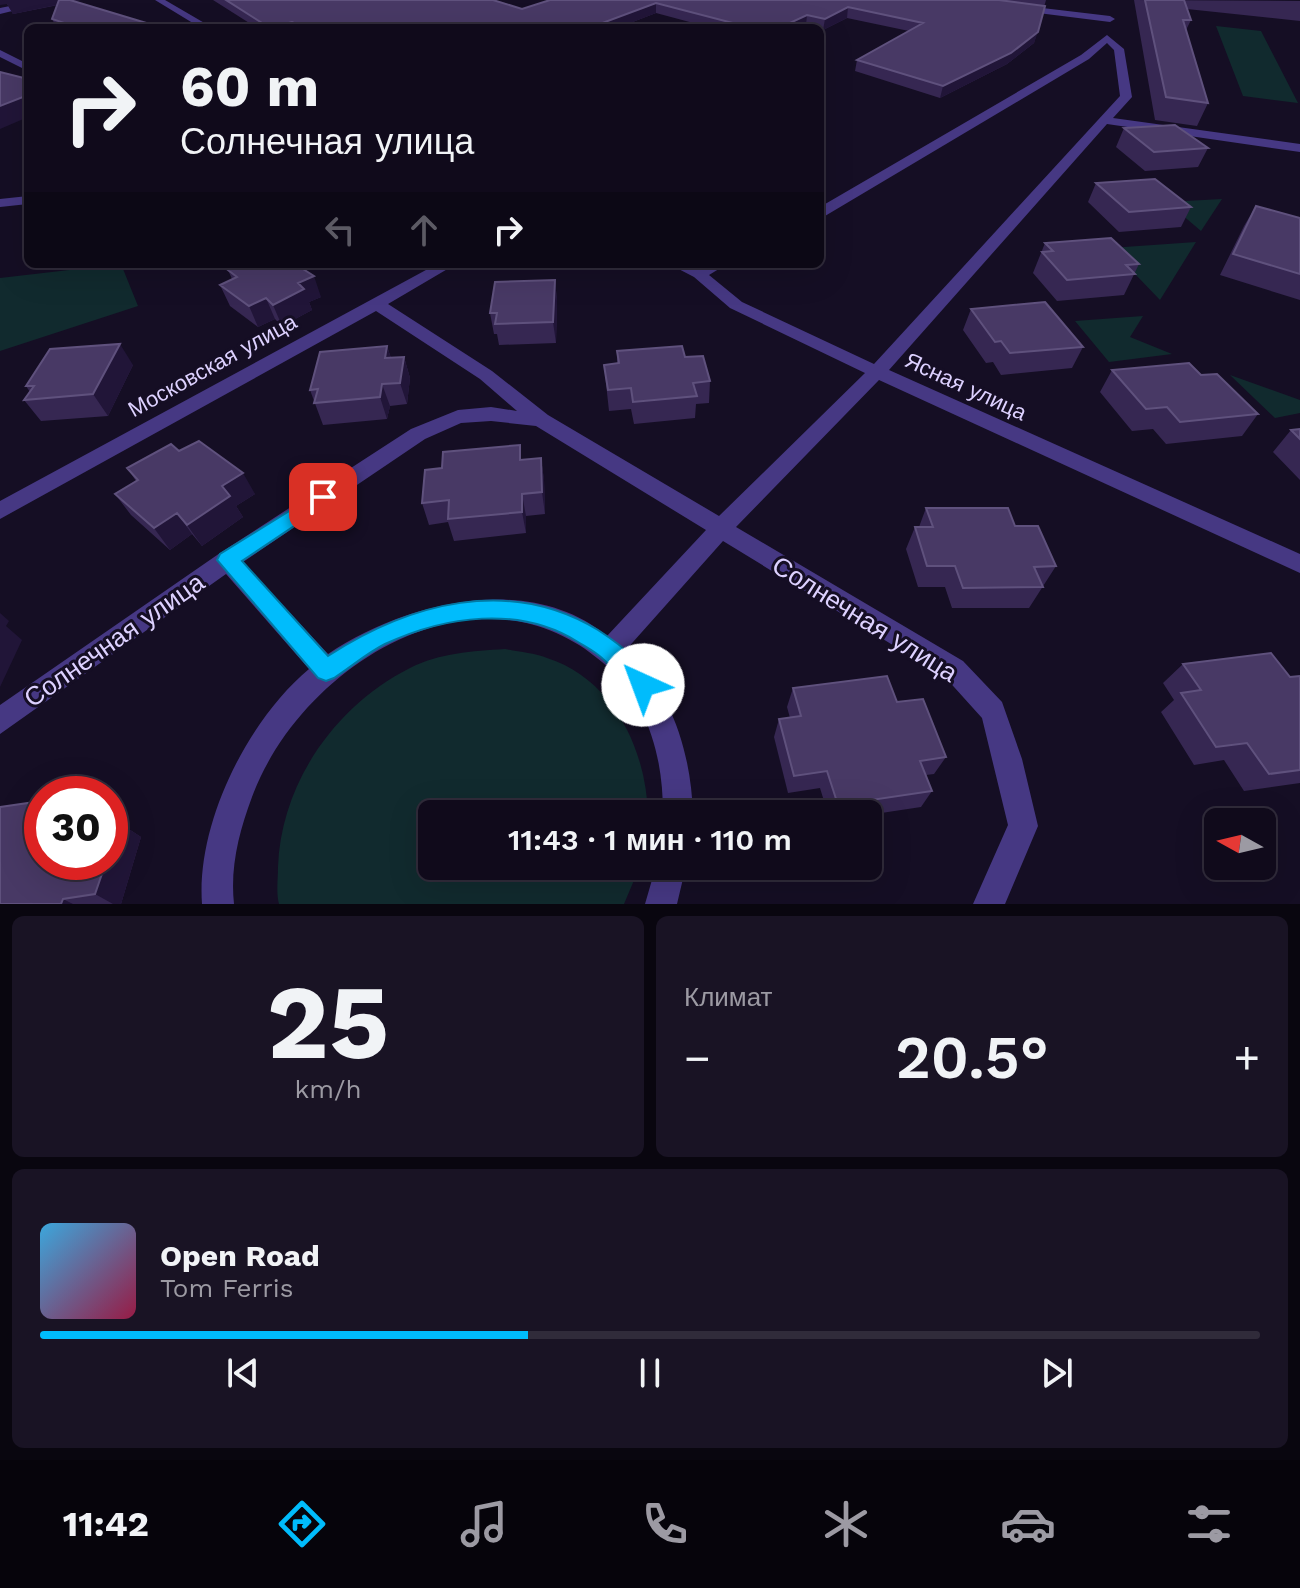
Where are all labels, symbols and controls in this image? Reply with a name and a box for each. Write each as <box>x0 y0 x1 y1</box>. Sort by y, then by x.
text: 60 m <box>180 54 319 120</box>
icon: right <box>48 56 152 160</box>
text: Солнечная улица <box>180 121 474 163</box>
icon: left <box>318 208 362 252</box>
icon: ahead <box>402 208 446 252</box>
icon: right <box>486 208 530 252</box>
street label: Московская улица <box>124 308 301 422</box>
street label: Ясная улица <box>901 347 1031 426</box>
pin <box>289 463 357 531</box>
icon: arrive <box>301 475 345 519</box>
street label: Солнечная улица <box>767 550 964 688</box>
street label: Солнечная улица <box>18 566 210 713</box>
position arrow <box>601 643 685 727</box>
speed limit sign: 30 <box>24 776 128 880</box>
north arrow <box>1204 808 1276 880</box>
map controls <box>1204 808 1276 880</box>
text: 11:43 · 1 мин · 110 m <box>508 822 792 857</box>
text: 25 <box>267 961 389 1083</box>
text: Климат <box>684 982 773 1012</box>
text: 20.5° <box>895 1022 1049 1093</box>
text: − <box>684 1032 711 1084</box>
text: + <box>1233 1032 1260 1084</box>
text: km/h <box>295 1074 361 1104</box>
text: Open Road <box>160 1238 320 1273</box>
text: Tom Ferris <box>160 1273 293 1303</box>
icon: previous <box>221 1351 265 1395</box>
icon: pause <box>628 1351 672 1395</box>
icon: next <box>1035 1351 1079 1395</box>
icon: directions <box>274 1496 330 1552</box>
icon: music <box>456 1496 512 1552</box>
icon: phone <box>637 1496 693 1552</box>
icon: climate <box>818 1496 874 1552</box>
icon: car <box>1000 1496 1056 1552</box>
icon: filters <box>1181 1496 1237 1552</box>
text: 11:42 <box>63 1503 149 1545</box>

